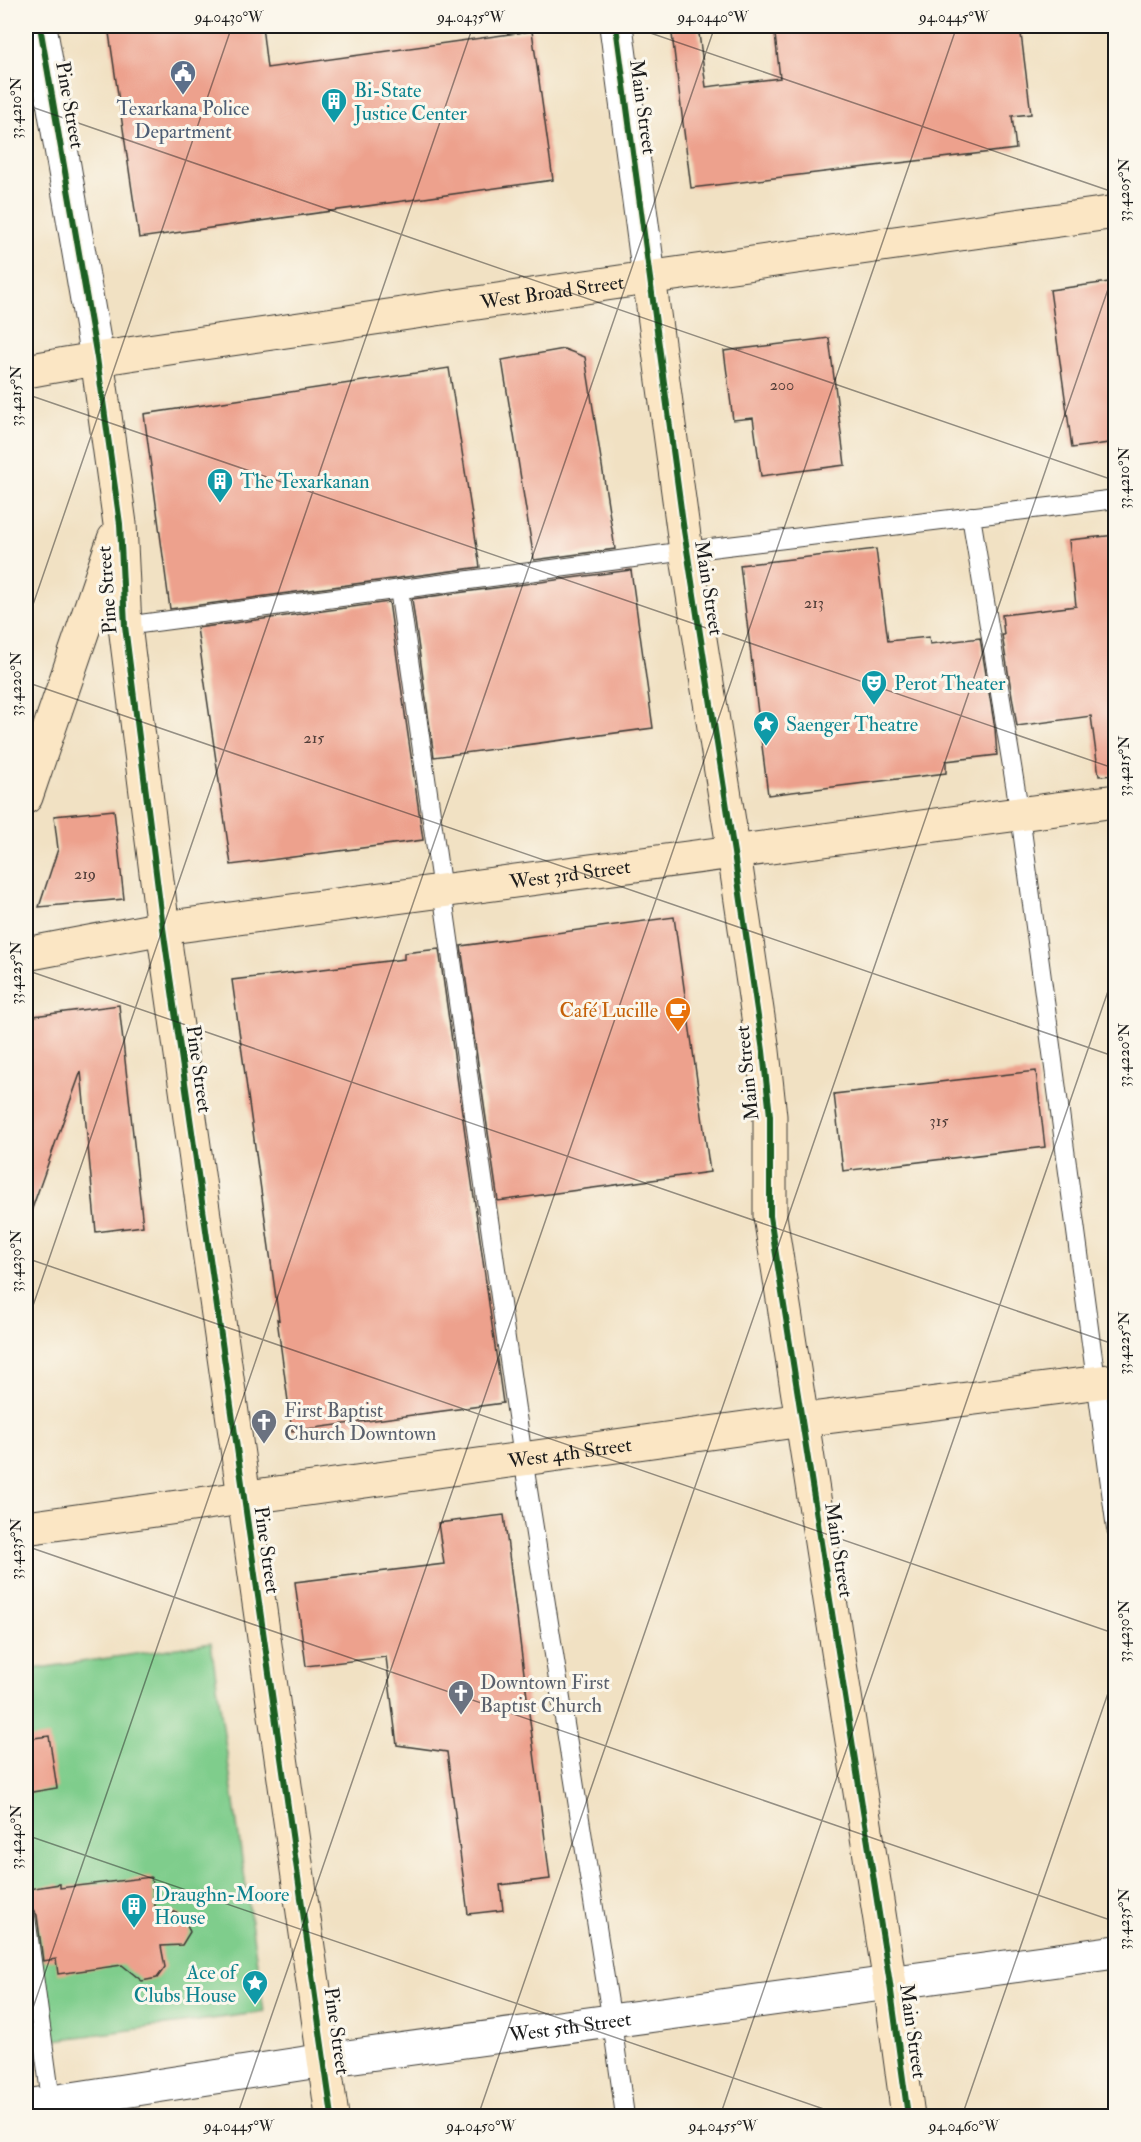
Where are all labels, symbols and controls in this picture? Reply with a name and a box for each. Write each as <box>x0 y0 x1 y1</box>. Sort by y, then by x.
text: 94.0430°W <box>194 8 264 27</box>
text: 94.0435°W <box>436 8 506 27</box>
text: 94.0440°W <box>676 8 749 27</box>
text: 94.0445°W <box>918 8 990 27</box>
public building icon: Texarkana Police Department <box>168 58 198 96</box>
street label: Main Street <box>624 58 662 157</box>
street label: Pine Street <box>50 59 90 151</box>
text: 33.4210°N <box>7 76 26 139</box>
place label: Bi-State Justice Center <box>353 78 467 126</box>
building icon: Bi-State Justice Center <box>319 86 349 124</box>
place label: Texarkana Police Department <box>117 96 249 145</box>
text: 33.4205°N <box>1115 158 1134 222</box>
street label: West Broad Street <box>478 269 626 315</box>
text: 33.4215°N <box>7 365 26 426</box>
house number: 200 <box>770 375 794 395</box>
text: 33.4210°N <box>1115 446 1134 509</box>
building icon: The Texarkanan <box>205 466 235 504</box>
place label: The Texarkanan <box>240 469 370 494</box>
street label: Main Street <box>689 539 729 638</box>
street label: Pine Street <box>91 545 123 635</box>
house number: 213 <box>804 593 824 613</box>
text: 33.4220°N <box>7 651 26 716</box>
theatre icon: Perot Theater <box>859 668 889 706</box>
place label: Perot Theater <box>894 671 1006 696</box>
place icon: Saenger Theatre <box>751 709 781 747</box>
place label: Saenger Theatre <box>786 712 918 737</box>
house number: 215 <box>304 728 324 748</box>
text: 33.4215°N <box>1115 735 1134 796</box>
street label: West 3rd Street <box>507 853 632 894</box>
house number: 219 <box>74 864 96 884</box>
text: 33.4225°N <box>7 941 26 1005</box>
cafe icon: Café Lucille <box>663 995 693 1033</box>
place label: Café Lucille <box>560 998 658 1023</box>
text: 33.4220°N <box>1115 1022 1134 1087</box>
street label: Pine Street <box>180 1024 218 1115</box>
street label: Main Street <box>730 1024 764 1122</box>
house number: 315 <box>930 1111 948 1131</box>
text: 33.4230°N <box>7 1229 26 1292</box>
text: 33.4225°N <box>1115 1311 1134 1375</box>
place label: First Baptist Church Downtown <box>284 1398 436 1446</box>
church icon: First Baptist Church Downtown <box>249 1407 279 1445</box>
street label: West 4th Street <box>505 1431 634 1474</box>
street label: Main Street <box>819 1501 859 1600</box>
street label: Pine Street <box>248 1505 286 1596</box>
text: 33.4235°N <box>7 1518 26 1580</box>
text: 33.4230°N <box>1115 1599 1134 1662</box>
place label: Downtown First Baptist Church <box>480 1670 610 1719</box>
church icon: Downtown First Baptist Church <box>446 1678 476 1716</box>
text: 33.4240°N <box>7 1804 26 1869</box>
place label: Draughn-Moore House <box>154 1882 289 1930</box>
text: 33.4235°N <box>1115 1888 1134 1950</box>
building icon: Draughn-Moore House <box>119 1891 149 1929</box>
place label: Ace of Clubs House <box>134 1960 240 2008</box>
place icon: Ace of Clubs House <box>240 1968 270 2006</box>
street label: Main Street <box>894 1982 932 2081</box>
street label: Pine Street <box>318 1986 356 2077</box>
street label: West 5th Street <box>507 2006 633 2047</box>
text: 94.0445°W <box>203 2117 275 2136</box>
text: 94.0450°W <box>445 2117 516 2136</box>
text: 94.0455°W <box>688 2117 758 2136</box>
text: 94.0460°W <box>928 2117 1000 2136</box>

